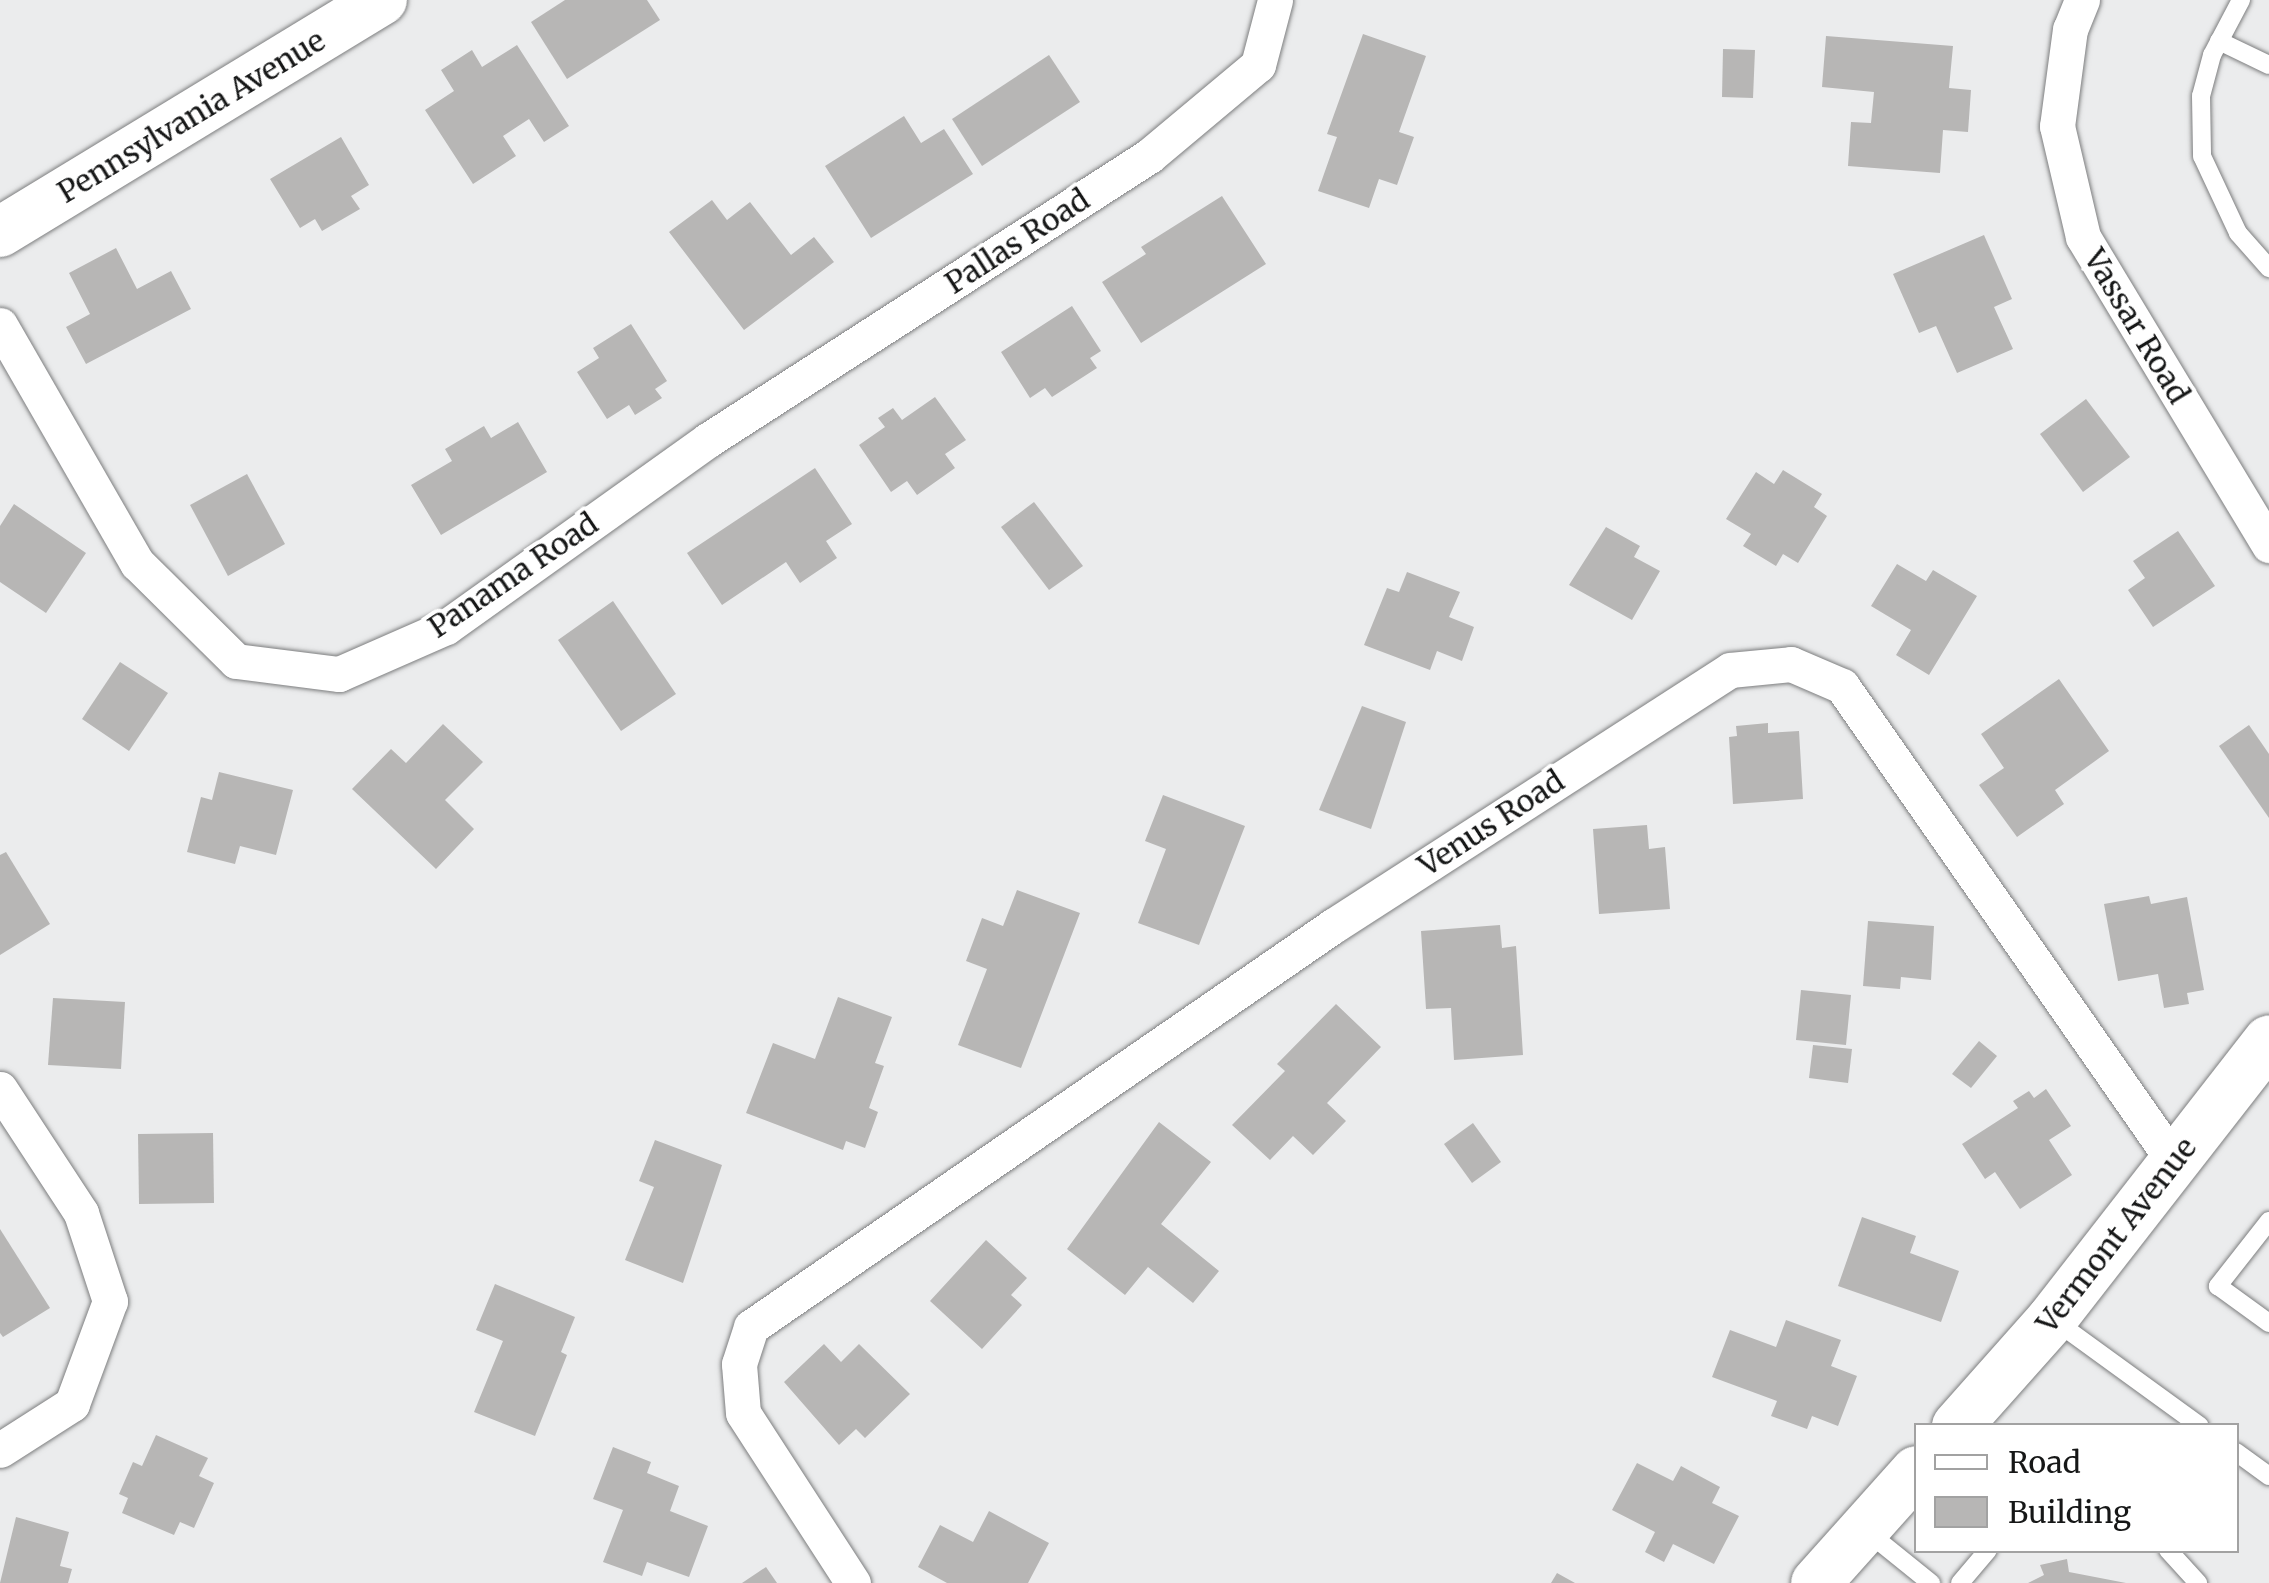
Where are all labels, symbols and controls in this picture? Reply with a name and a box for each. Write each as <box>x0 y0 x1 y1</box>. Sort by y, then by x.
street label: Pennsylvania Avenue <box>51 22 331 210</box>
street label: Pallas Road <box>938 181 1096 301</box>
street label: Vassar Road <box>2077 242 2197 410</box>
street label: Panama Road <box>421 505 605 645</box>
street label: Venus Road <box>1411 763 1571 883</box>
street label: Vermont Avenue <box>2029 1130 2203 1340</box>
legend <box>1914 1423 2239 1553</box>
text: Road <box>2008 1443 2081 1481</box>
text: Building <box>2008 1493 2131 1531</box>

